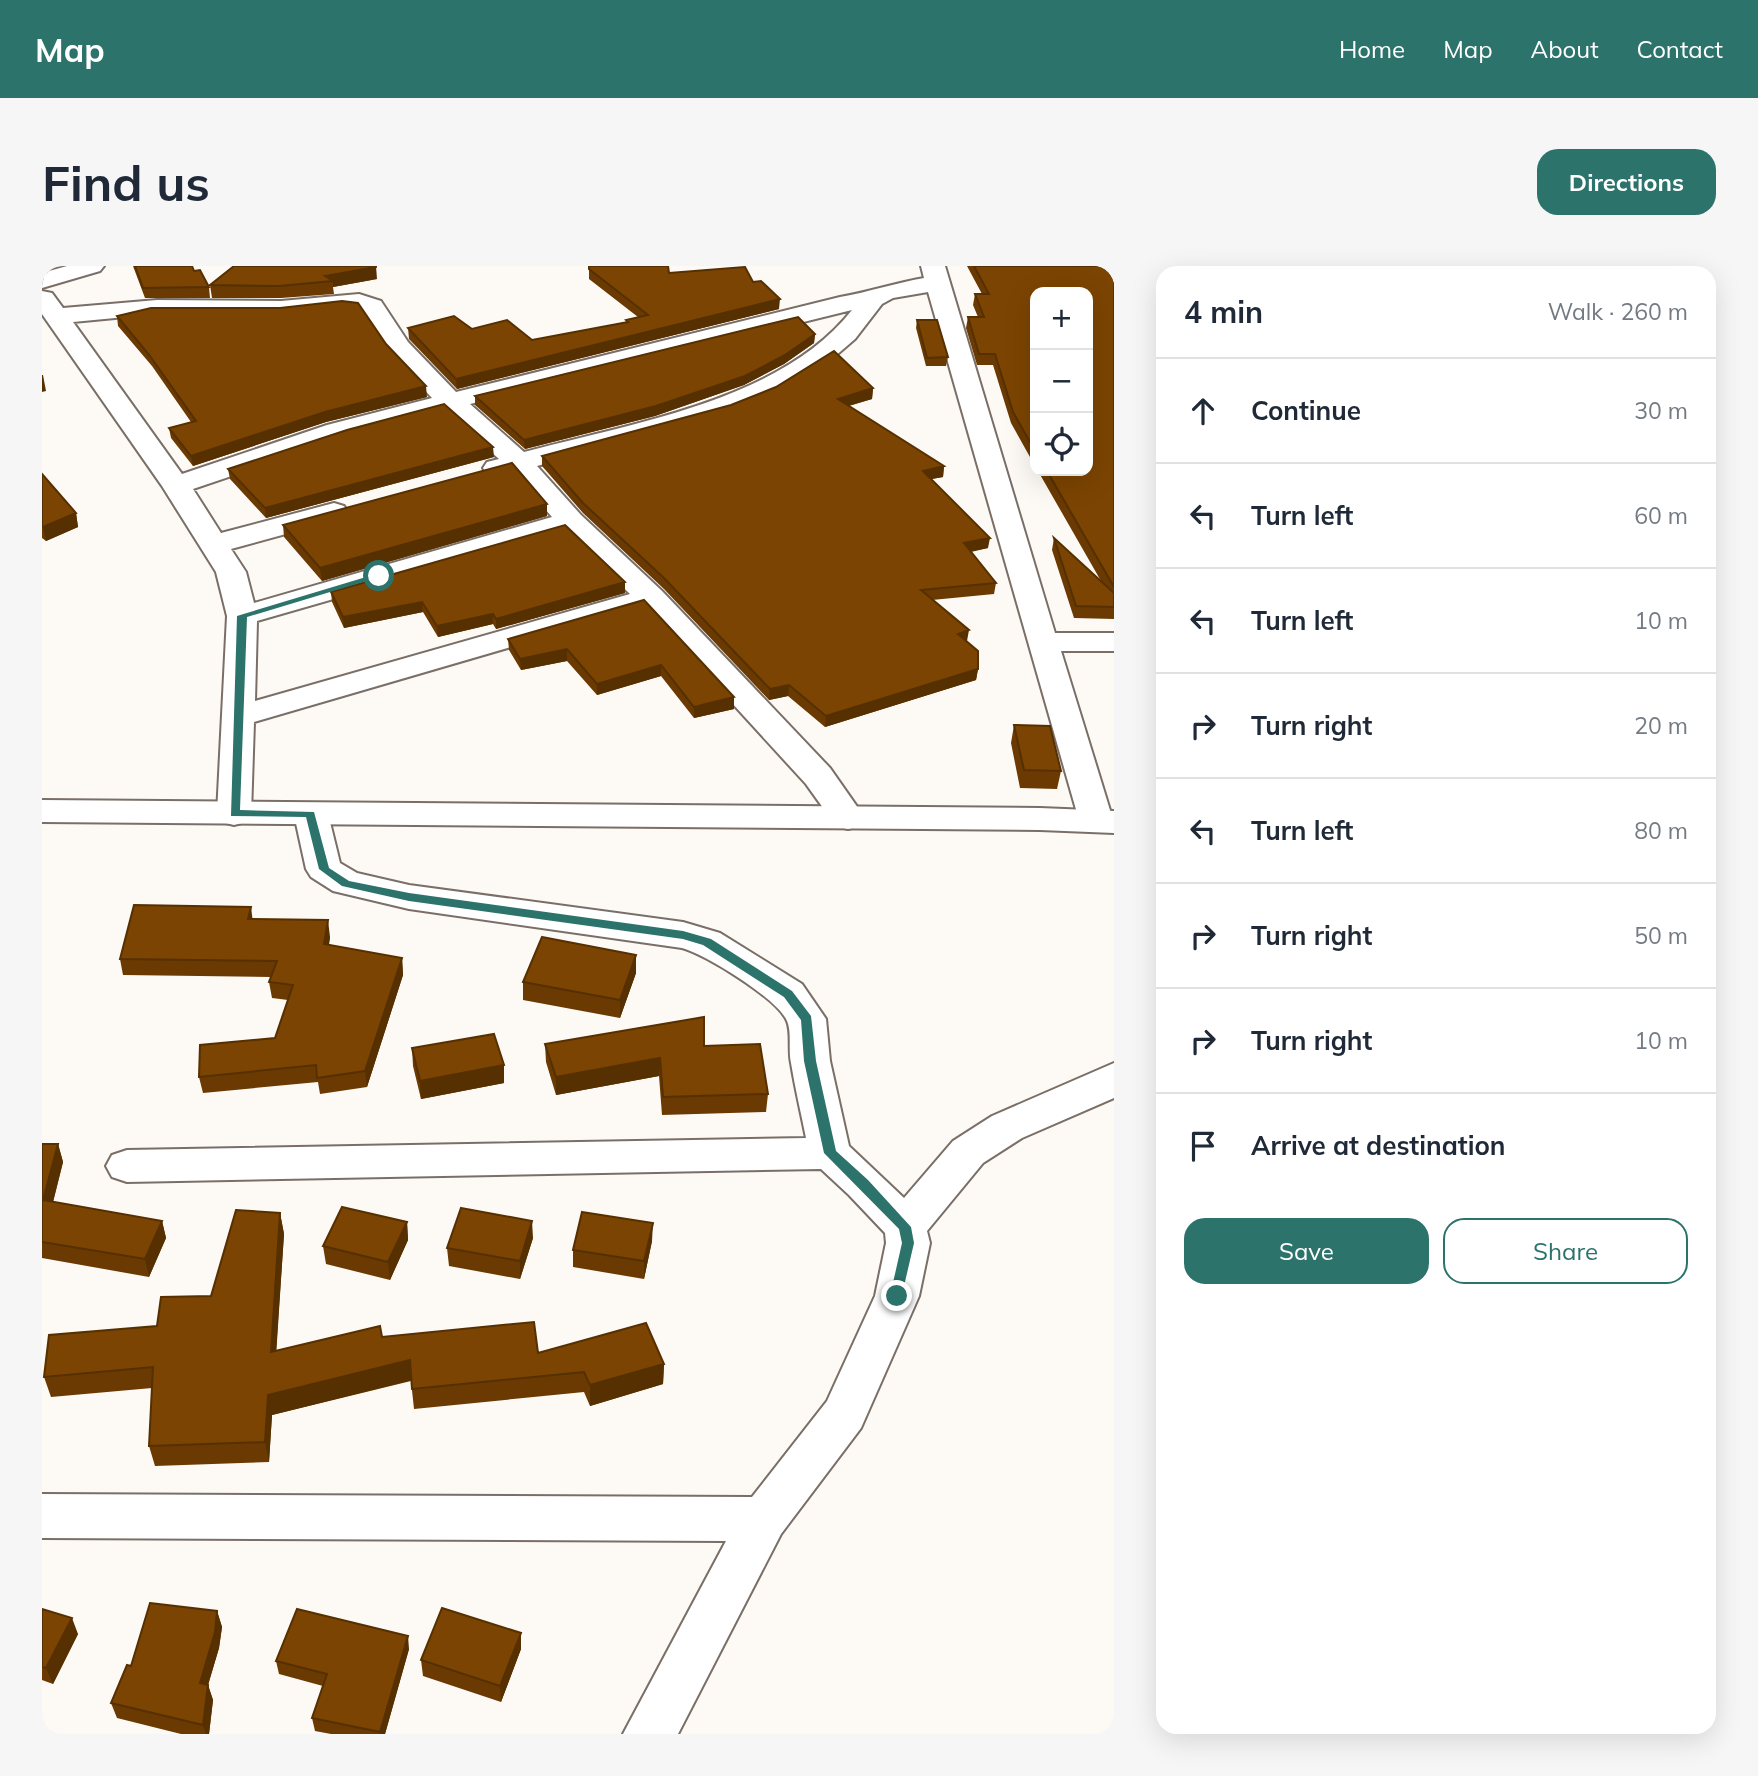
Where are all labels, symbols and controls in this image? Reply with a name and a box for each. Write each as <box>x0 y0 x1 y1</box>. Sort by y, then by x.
text: Map <box>35 29 105 70</box>
text: Home <box>1339 34 1405 64</box>
text: Map <box>1443 34 1493 64</box>
text: About <box>1531 34 1599 64</box>
text: Contact <box>1637 34 1723 64</box>
button: Directions <box>1537 149 1716 215</box>
text: Find us <box>42 152 210 213</box>
map controls <box>1030 287 1093 476</box>
button: + <box>1030 287 1093 350</box>
text: 4 min <box>1184 293 1263 331</box>
text: Walk · 260 m <box>1548 297 1688 326</box>
button: − <box>1030 350 1093 413</box>
icon: ahead <box>1184 392 1222 430</box>
text: Continue <box>1251 394 1361 427</box>
text: 30 m <box>1634 396 1688 425</box>
button: locate <box>1030 413 1093 476</box>
icon: left <box>1184 497 1222 535</box>
text: Turn left <box>1251 499 1353 532</box>
text: 60 m <box>1634 501 1688 530</box>
route start <box>363 560 394 591</box>
icon: left <box>1184 602 1222 640</box>
text: Turn left <box>1251 604 1353 637</box>
text: 10 m <box>1634 606 1688 635</box>
icon: right <box>1184 707 1222 745</box>
text: Turn right <box>1251 709 1372 742</box>
text: 20 m <box>1634 711 1688 740</box>
icon: left <box>1184 812 1222 850</box>
text: Turn left <box>1251 814 1353 847</box>
text: 80 m <box>1634 816 1688 845</box>
icon: right <box>1184 917 1222 955</box>
text: Turn right <box>1251 919 1372 952</box>
text: 50 m <box>1634 921 1688 950</box>
icon: right <box>1184 1022 1222 1060</box>
text: Turn right <box>1251 1024 1372 1057</box>
text: 10 m <box>1634 1026 1688 1055</box>
icon: arrive <box>1184 1127 1222 1165</box>
text: Arrive at destination <box>1251 1129 1506 1162</box>
button: Save <box>1184 1218 1429 1284</box>
button: Share <box>1443 1218 1688 1284</box>
route end <box>881 1280 912 1311</box>

